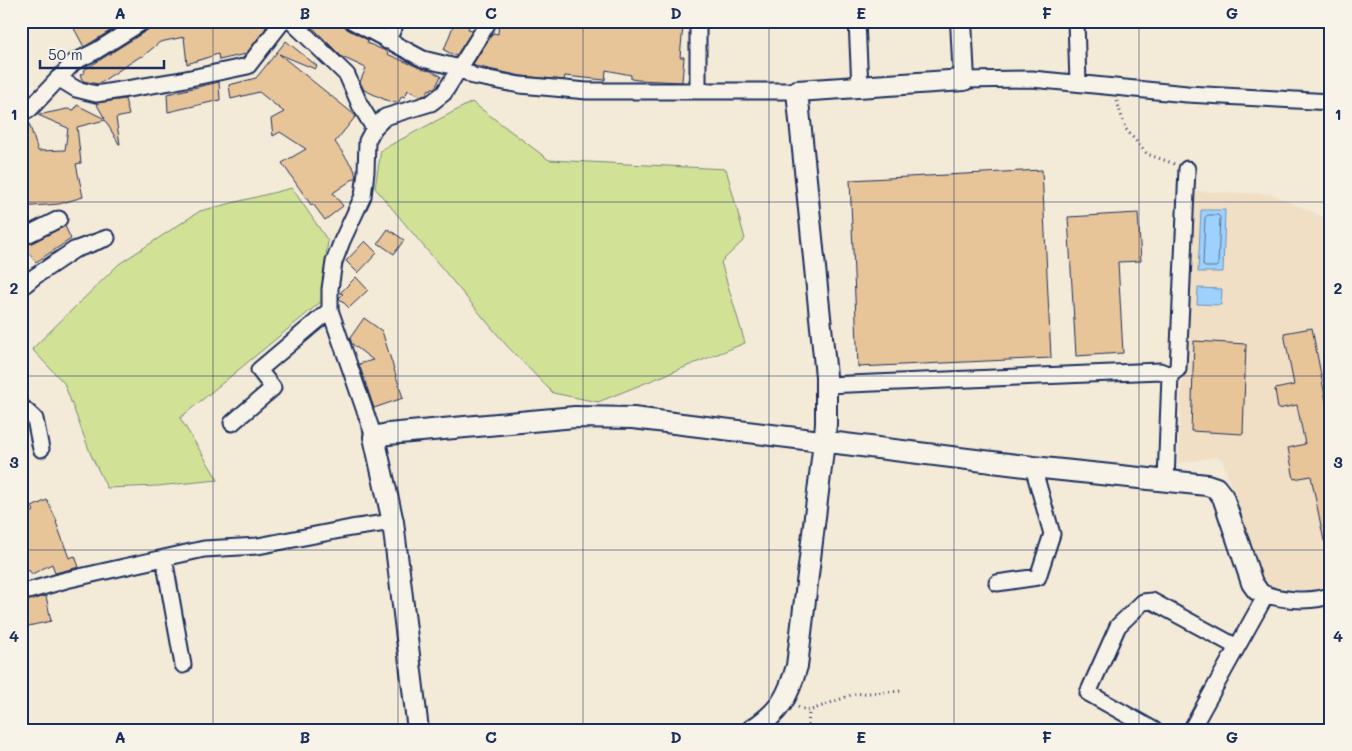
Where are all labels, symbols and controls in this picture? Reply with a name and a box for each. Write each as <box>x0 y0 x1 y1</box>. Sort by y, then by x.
text: A <box>114 2 126 23</box>
text: B <box>300 2 310 23</box>
text: C <box>485 2 497 23</box>
text: D <box>670 2 682 23</box>
text: E <box>856 2 866 23</box>
text: F <box>1042 2 1052 23</box>
text: G <box>1226 2 1238 23</box>
scale bar <box>40 38 164 70</box>
text: 50 m <box>48 44 83 64</box>
text: 1 <box>10 103 18 124</box>
text: 1 <box>1334 103 1342 124</box>
text: 2 <box>10 277 19 298</box>
text: 2 <box>1334 277 1343 298</box>
text: 3 <box>9 451 19 472</box>
text: 3 <box>1333 451 1343 472</box>
text: 4 <box>9 625 19 646</box>
text: 4 <box>1333 625 1343 646</box>
text: A <box>114 726 126 747</box>
text: B <box>300 726 310 747</box>
text: C <box>485 726 497 747</box>
text: D <box>670 726 682 747</box>
text: E <box>856 726 866 747</box>
text: F <box>1042 726 1052 747</box>
text: G <box>1226 726 1238 747</box>

